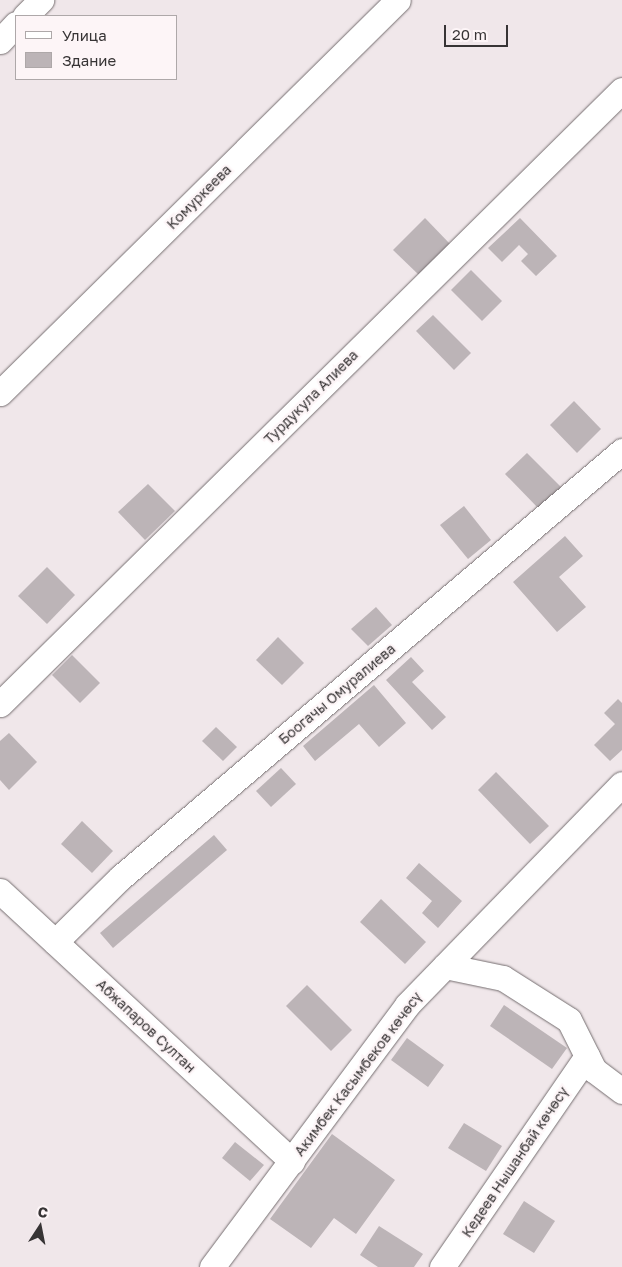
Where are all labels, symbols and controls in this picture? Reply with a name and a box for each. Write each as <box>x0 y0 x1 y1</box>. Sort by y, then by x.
legend <box>15 15 178 80</box>
scale bar <box>447 15 511 47</box>
text: 20 m <box>452 25 487 43</box>
text: Улица <box>62 26 107 44</box>
text: Здание <box>62 51 116 69</box>
street label: Комуркеева <box>163 161 235 233</box>
street label: Турдукула Алиева <box>261 347 361 447</box>
street label: Боогачы Омуралиева <box>275 640 399 748</box>
street label: Абжапаров Султан <box>93 976 199 1076</box>
street label: Акимбек Касымбеков көчөсү <box>291 989 425 1159</box>
street label: Кедеев Нышанбай көчөсү <box>458 1083 572 1241</box>
north arrow <box>15 1202 65 1252</box>
text: С <box>36 1202 49 1221</box>

